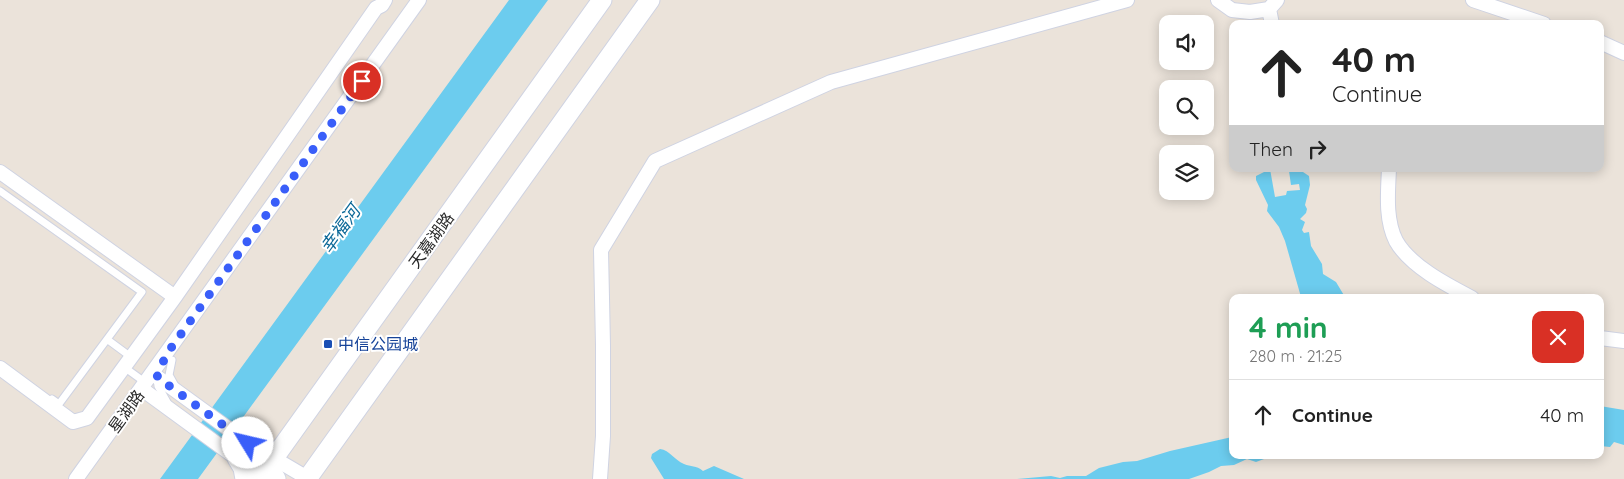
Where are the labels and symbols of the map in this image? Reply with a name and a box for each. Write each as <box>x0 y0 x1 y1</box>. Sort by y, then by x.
pin <box>341 60 383 102</box>
water label: 幸福河 <box>315 198 367 258</box>
street label: 天嘉湖路 <box>404 208 458 272</box>
place label: 中信公园城 <box>338 334 418 354</box>
marker: 中信公园城 <box>322 338 334 350</box>
street label: 星湖路 <box>104 386 148 436</box>
position arrow <box>221 416 273 468</box>

